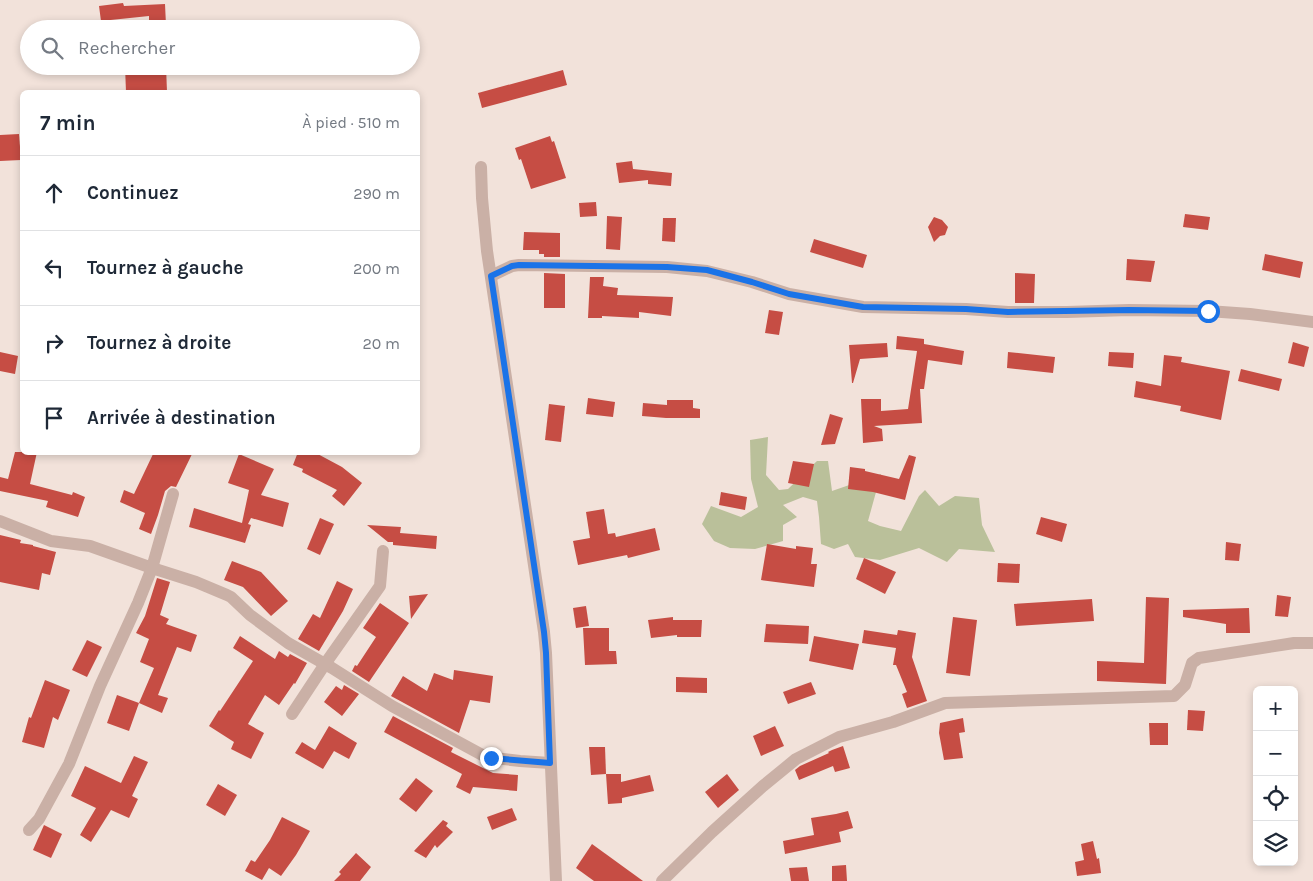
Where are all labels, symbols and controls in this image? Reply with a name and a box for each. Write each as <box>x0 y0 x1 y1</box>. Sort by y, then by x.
search box <box>20 20 420 75</box>
icon: search <box>38 34 66 62</box>
text: Rechercher <box>78 37 175 59</box>
text: 7 min <box>40 111 96 135</box>
text: À pied · 510 m <box>302 113 400 132</box>
icon: ahead <box>40 179 68 207</box>
text: Continuez <box>87 182 179 204</box>
text: 290 m <box>353 184 400 203</box>
icon: left <box>40 254 68 282</box>
text: Tournez à gauche <box>87 257 244 279</box>
text: 200 m <box>353 259 400 278</box>
route start <box>1197 300 1220 323</box>
icon: right <box>40 329 68 357</box>
text: Tournez à droite <box>87 332 231 354</box>
text: 20 m <box>362 334 400 353</box>
icon: arrive <box>40 404 68 432</box>
text: Arrivée à destination <box>87 407 276 429</box>
map controls <box>1253 686 1298 866</box>
button: + <box>1253 686 1298 731</box>
button: − <box>1253 731 1298 776</box>
route end <box>480 747 503 770</box>
button: locate <box>1253 776 1298 821</box>
button: layers <box>1253 821 1298 866</box>

